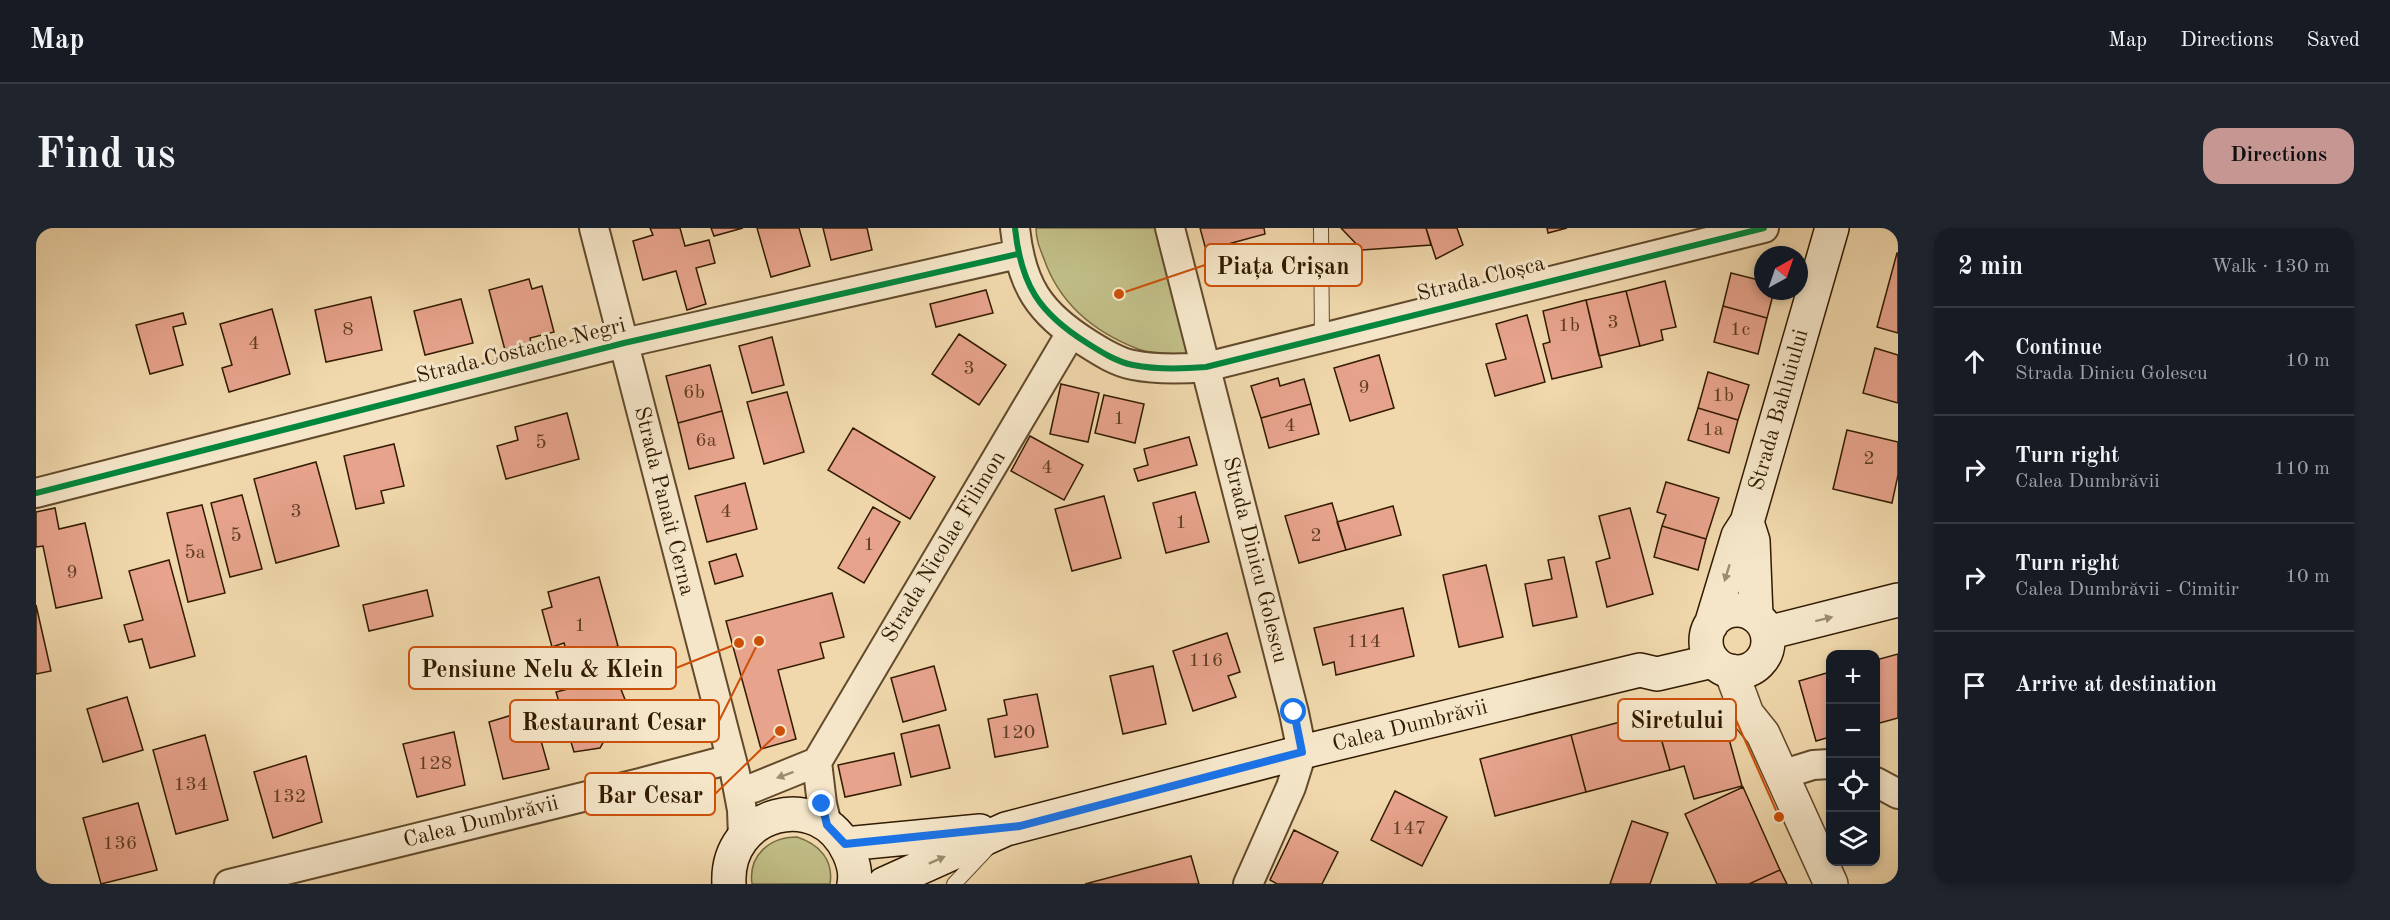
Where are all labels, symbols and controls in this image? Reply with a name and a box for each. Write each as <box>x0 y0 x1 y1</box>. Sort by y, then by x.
text: Map <box>30 27 84 55</box>
text: Map <box>2108 30 2147 51</box>
text: Directions <box>2180 30 2274 51</box>
text: Saved <box>2307 30 2360 51</box>
button: Directions <box>2203 128 2354 184</box>
text: Find us <box>36 135 175 177</box>
callout: Piața Crișan <box>1205 244 1362 286</box>
north arrow <box>1754 246 1808 300</box>
street label: Strada Cloșca <box>1415 252 1548 307</box>
text: 2 min <box>1958 254 2023 280</box>
text: Piața Crișan <box>1216 256 1350 280</box>
text: Walk · 130 m <box>2211 257 2330 277</box>
house number: 3 <box>1607 313 1619 333</box>
street label: Strada Costache Negri <box>414 314 628 388</box>
house number: 1b <box>1558 316 1580 336</box>
house number: 8 <box>342 320 354 340</box>
house number: 1c <box>1730 320 1750 340</box>
street label: Strada Bahluiului <box>1745 327 1813 493</box>
house number: 4 <box>248 334 260 354</box>
text: Continue <box>2015 337 2102 359</box>
icon: ahead <box>1958 345 1991 378</box>
text: 10 m <box>2285 351 2330 371</box>
house number: 3 <box>963 359 975 379</box>
text: Strada Dinicu Golescu <box>2015 364 2208 384</box>
house number: 9 <box>1358 378 1370 398</box>
house number: 6b <box>683 383 705 403</box>
house number: 1b <box>1712 386 1734 406</box>
street label: Strada Panait Cerna <box>630 404 698 598</box>
house number: 1 <box>1113 409 1125 429</box>
house number: 4 <box>1284 416 1296 436</box>
house number: 1a <box>1702 420 1724 440</box>
house number: 6a <box>695 431 717 451</box>
house number: 5 <box>535 433 547 453</box>
text: Turn right <box>2015 445 2119 467</box>
street label: Strada Nicolae Filimon <box>878 447 1010 647</box>
house number: 2 <box>1863 449 1875 469</box>
icon: right <box>1958 453 1991 486</box>
street label: Strada Dinicu Golescu <box>1219 455 1291 666</box>
house number: 4 <box>1041 458 1053 478</box>
text: 110 m <box>2274 459 2330 479</box>
text: Calea Dumbrăvii <box>2015 472 2160 492</box>
house number: 3 <box>290 502 302 522</box>
house number: 4 <box>720 502 732 522</box>
house number: 1 <box>1175 513 1187 533</box>
house number: 5 <box>230 526 242 546</box>
house number: 2 <box>1310 526 1322 546</box>
house number: 1 <box>863 535 875 555</box>
house number: 5a <box>184 543 206 563</box>
text: Turn right <box>2015 553 2119 575</box>
icon: right <box>1958 561 1991 594</box>
house number: 9 <box>66 563 78 583</box>
one-way arrow <box>1722 564 1731 582</box>
text: 10 m <box>2285 567 2330 587</box>
text: Calea Dumbrăvii - Cimitir <box>2015 580 2239 600</box>
one-way arrow <box>1815 613 1833 623</box>
house number: 1 <box>574 616 586 636</box>
house number: 114 <box>1347 632 1381 652</box>
callout: Pensiune Nelu & Klein <box>409 647 676 689</box>
map controls <box>1826 650 1880 866</box>
button: + <box>1826 650 1880 704</box>
house number: 116 <box>1189 651 1223 671</box>
text: Pensiune Nelu & Klein <box>421 659 663 683</box>
icon: arrive <box>1958 669 1991 702</box>
text: Arrive at destination <box>2015 674 2217 696</box>
street label: Calea Dumbrăvii <box>1330 696 1490 756</box>
route start <box>1280 698 1306 724</box>
callout: Siretului <box>1618 699 1736 741</box>
callout: Restaurant Cesar <box>510 700 719 742</box>
button: − <box>1826 704 1880 758</box>
text: Siretului <box>1630 710 1724 734</box>
text: Restaurant Cesar <box>522 712 706 736</box>
house number: 120 <box>1001 723 1035 743</box>
house number: 128 <box>418 754 452 774</box>
button: locate <box>1826 758 1880 812</box>
one-way arrow <box>776 771 794 781</box>
callout: Bar Cesar <box>585 773 715 815</box>
house number: 134 <box>174 775 208 795</box>
text: Bar Cesar <box>597 785 703 809</box>
house number: 132 <box>272 787 306 807</box>
route end <box>808 790 834 816</box>
street label: Calea Dumbrăvii <box>401 792 561 852</box>
button: layers <box>1826 812 1880 866</box>
house number: 147 <box>1392 819 1426 839</box>
house number: 136 <box>103 834 137 854</box>
one-way arrow <box>928 855 946 864</box>

